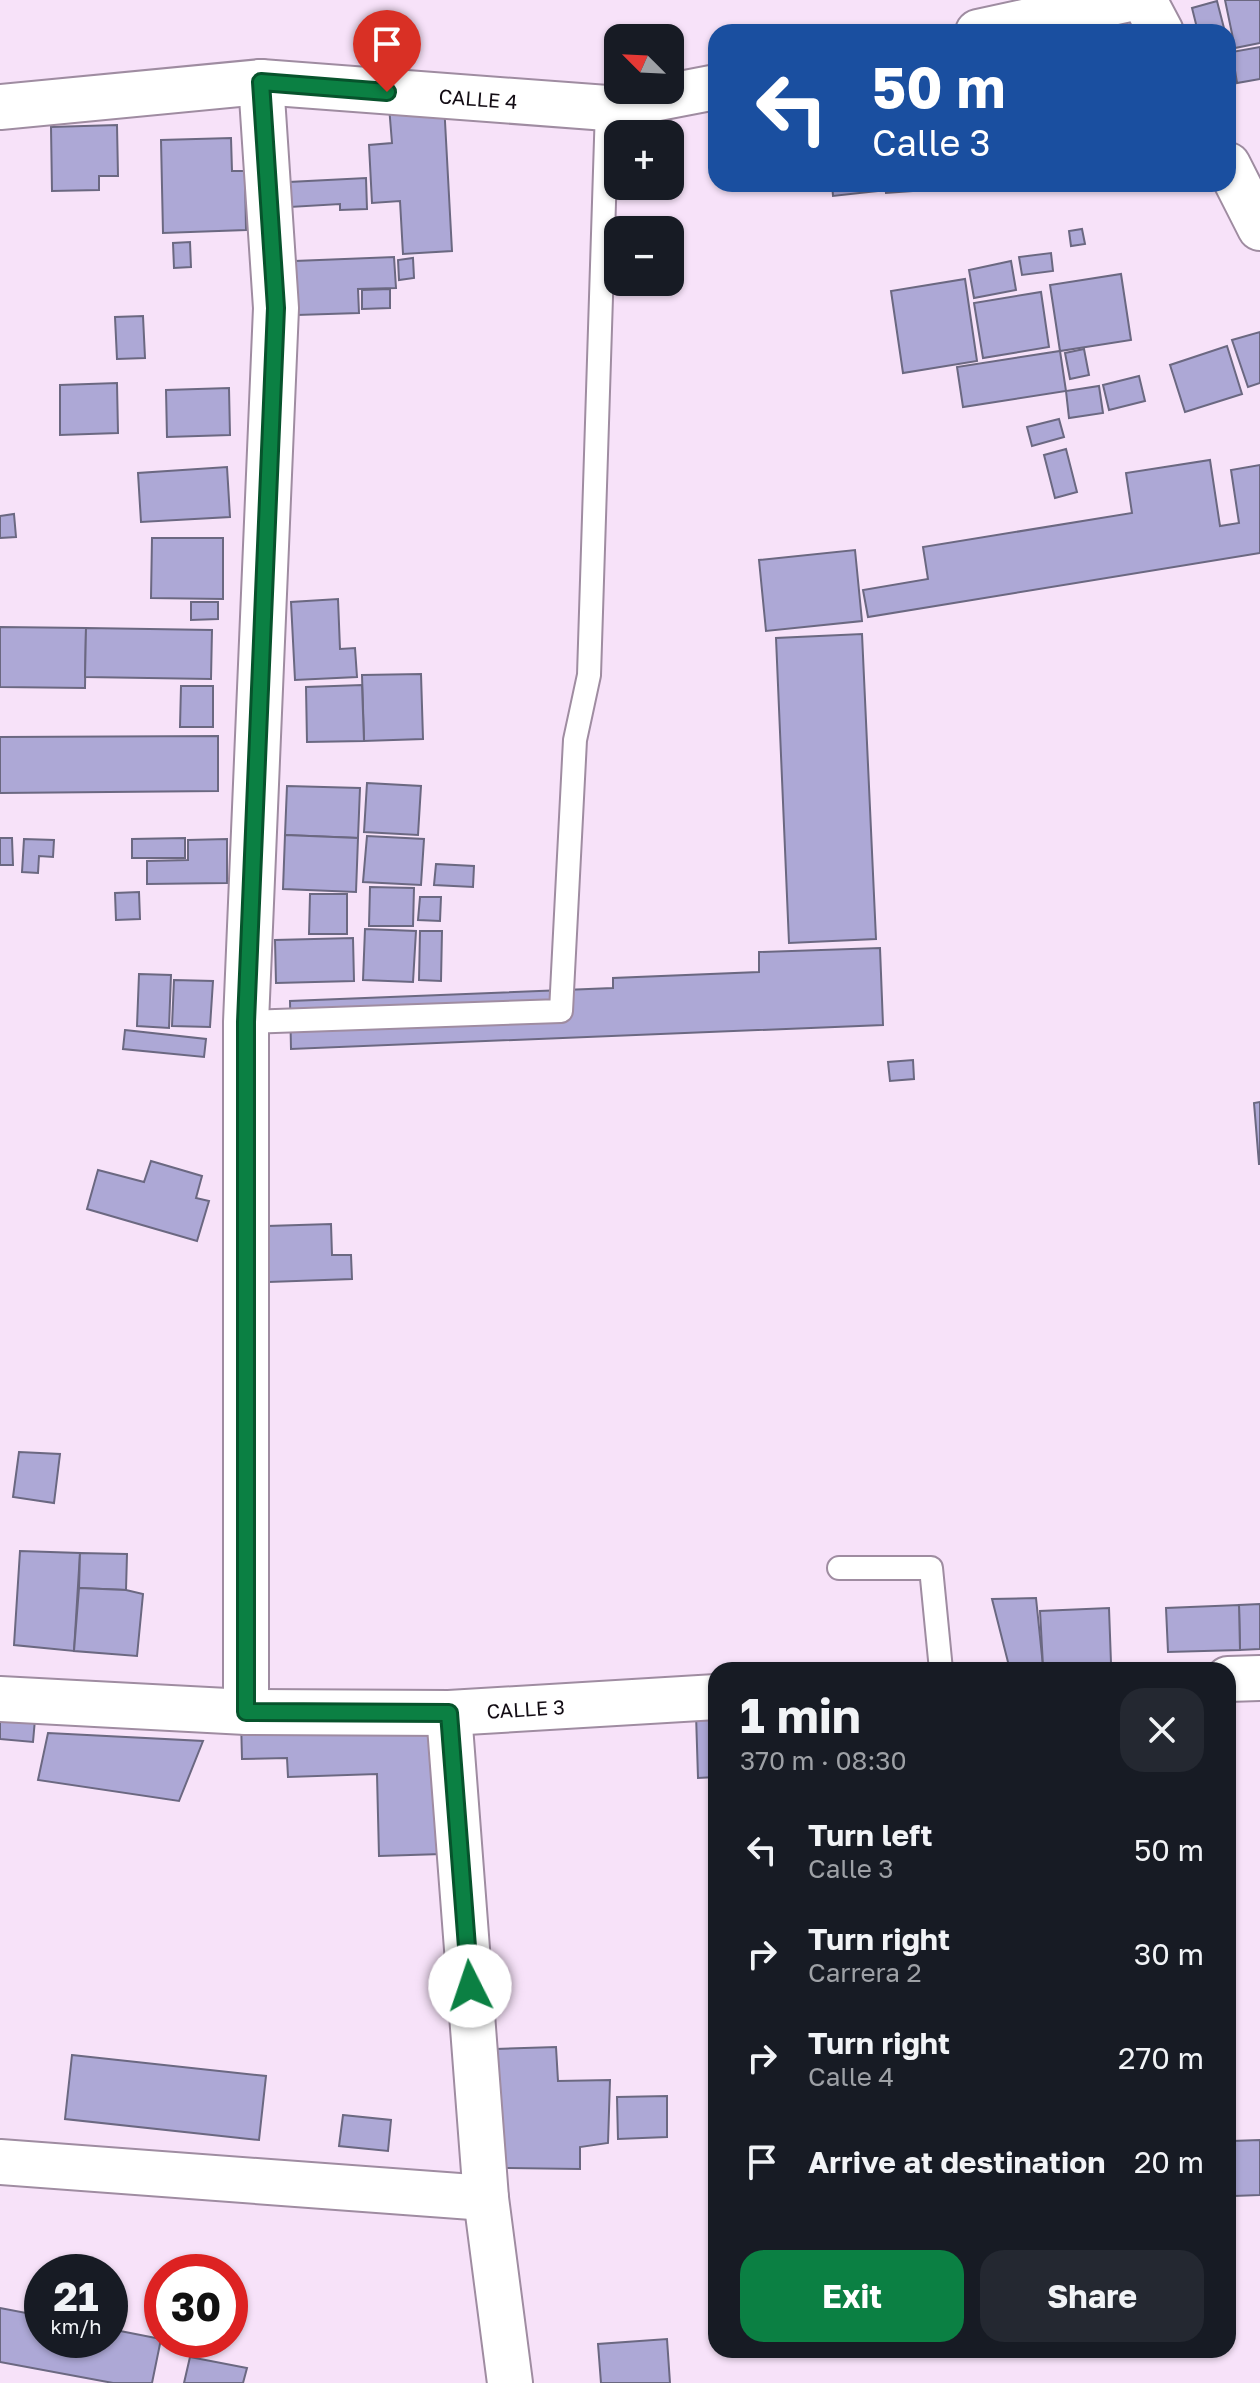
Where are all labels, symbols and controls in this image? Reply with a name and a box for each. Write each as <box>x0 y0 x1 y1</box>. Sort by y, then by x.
pin <box>353 10 421 92</box>
icon: arrive <box>365 22 409 66</box>
north arrow <box>604 24 684 104</box>
map controls <box>604 24 684 296</box>
text: 50 m <box>872 53 1006 120</box>
icon: left <box>740 56 844 160</box>
street label: CALLE 4 <box>438 83 518 113</box>
button: + <box>604 120 684 200</box>
text: Calle 3 <box>872 121 990 164</box>
button: − <box>604 216 684 296</box>
text: 1 min <box>740 1686 861 1744</box>
button: close <box>1120 1688 1204 1772</box>
street label: CALLE 3 <box>486 1694 565 1723</box>
text: 370 m · 08:30 <box>740 1745 907 1776</box>
text: Turn left <box>808 1817 933 1853</box>
icon: left <box>740 1828 784 1872</box>
text: 50 m <box>1134 1832 1204 1868</box>
text: Calle 3 <box>808 1853 894 1884</box>
text: Turn right <box>808 1921 950 1957</box>
icon: right <box>740 1932 784 1976</box>
text: 30 m <box>1134 1936 1204 1972</box>
position arrow <box>428 1944 512 2028</box>
text: Carrera 2 <box>808 1957 922 1988</box>
text: Turn right <box>808 2025 950 2061</box>
icon: right <box>740 2036 784 2080</box>
text: 270 m <box>1118 2040 1204 2076</box>
text: Calle 4 <box>808 2061 894 2092</box>
icon: arrive <box>740 2140 784 2184</box>
text: Arrive at destination <box>808 2144 1105 2180</box>
text: 20 m <box>1134 2144 1204 2180</box>
button: Exit <box>740 2250 964 2342</box>
button: Share <box>980 2250 1204 2342</box>
speed limit sign: 30 <box>144 2254 248 2358</box>
text: 21 <box>54 2272 99 2320</box>
text: km/h <box>51 2314 101 2338</box>

